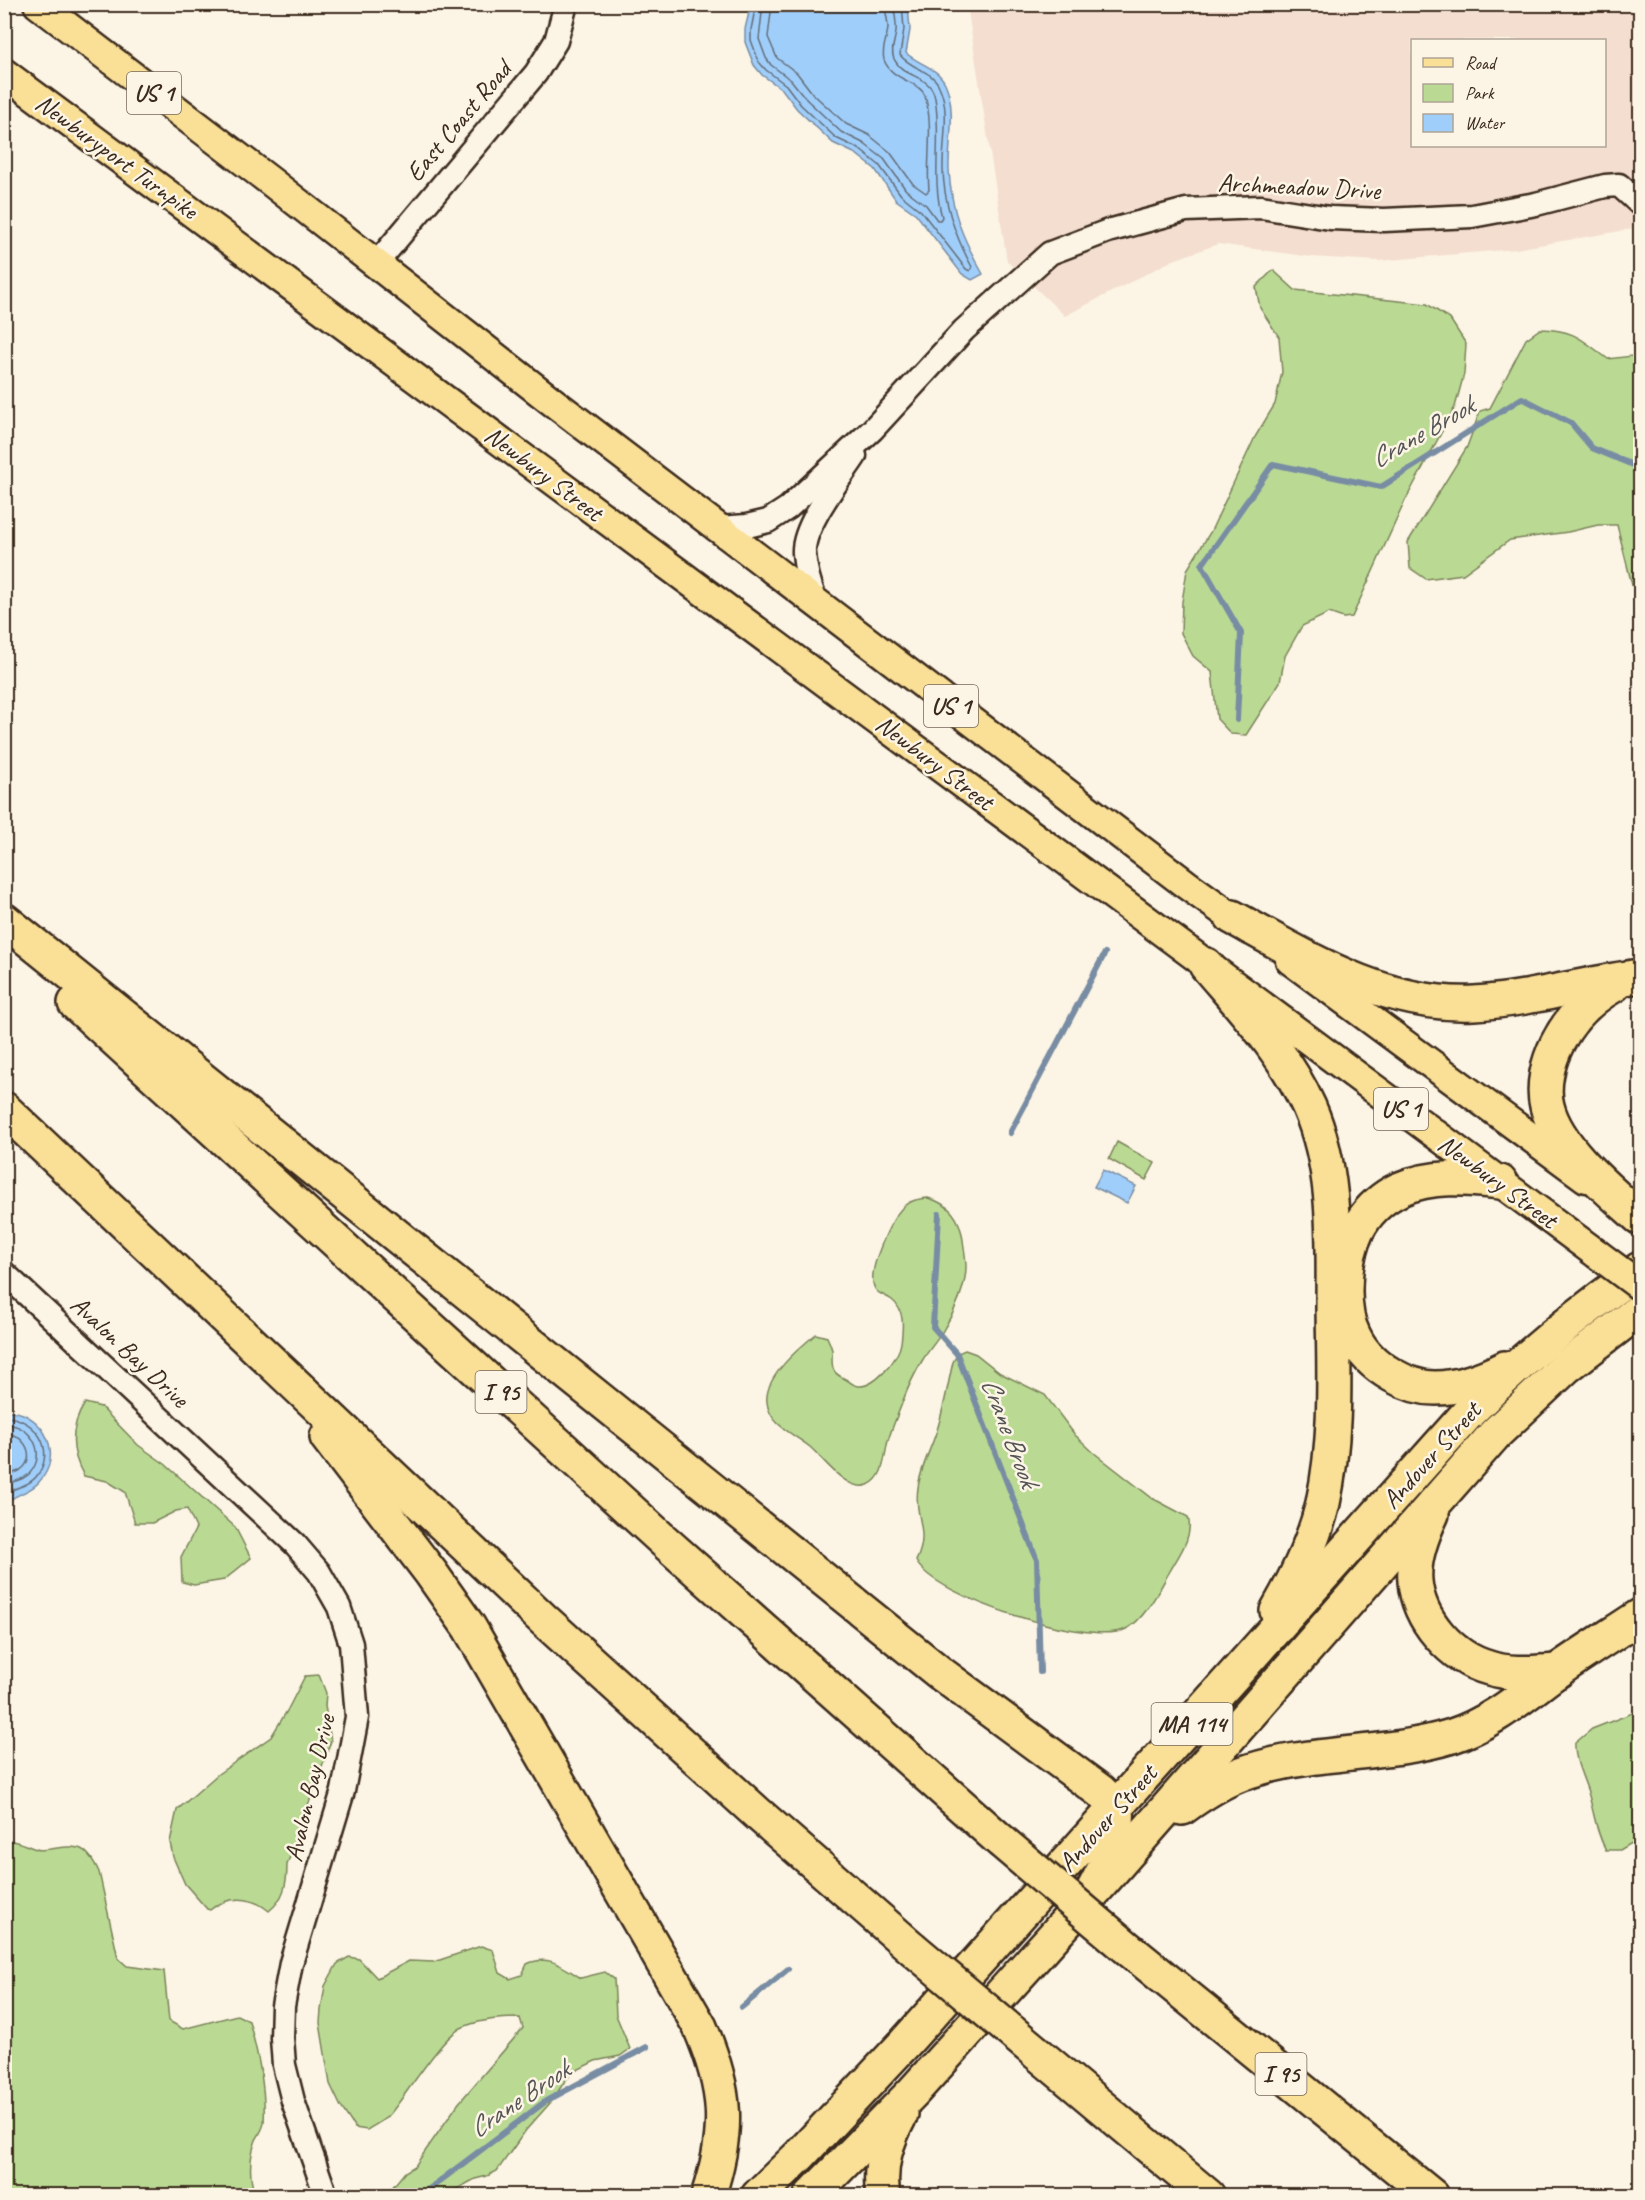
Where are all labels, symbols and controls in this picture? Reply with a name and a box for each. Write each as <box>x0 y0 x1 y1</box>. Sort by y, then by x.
legend <box>1411 39 1606 147</box>
street label: East Coast Road <box>398 51 521 188</box>
text: Road <box>1465 52 1498 74</box>
road number: US 1 <box>127 72 181 114</box>
text: Park <box>1465 82 1495 104</box>
street label: Newburyport Turnpike <box>29 86 206 227</box>
text: Water <box>1465 112 1506 134</box>
street label: Archmeadow Drive <box>1217 166 1382 207</box>
water label: Crane Brook <box>1364 386 1484 475</box>
street label: Newbury Street <box>478 418 611 530</box>
road number: US 1 <box>924 685 978 727</box>
street label: Newbury Street <box>869 707 1002 819</box>
road number: US 1 <box>1374 1088 1428 1130</box>
street label: Newbury Street <box>1432 1127 1566 1237</box>
street label: Avalon Bay Drive <box>64 1288 197 1416</box>
road number: I 95 <box>476 1371 526 1413</box>
water label: Crane Brook <box>974 1373 1048 1496</box>
street label: Andover Street <box>1375 1393 1490 1516</box>
road number: MA 114 <box>1152 1703 1232 1745</box>
street label: Avalon Bay Drive <box>277 1710 343 1865</box>
street label: Andover Street <box>1051 1756 1166 1879</box>
water label: Crane Brook <box>462 2050 580 2145</box>
road number: I 95 <box>1256 2053 1306 2095</box>

